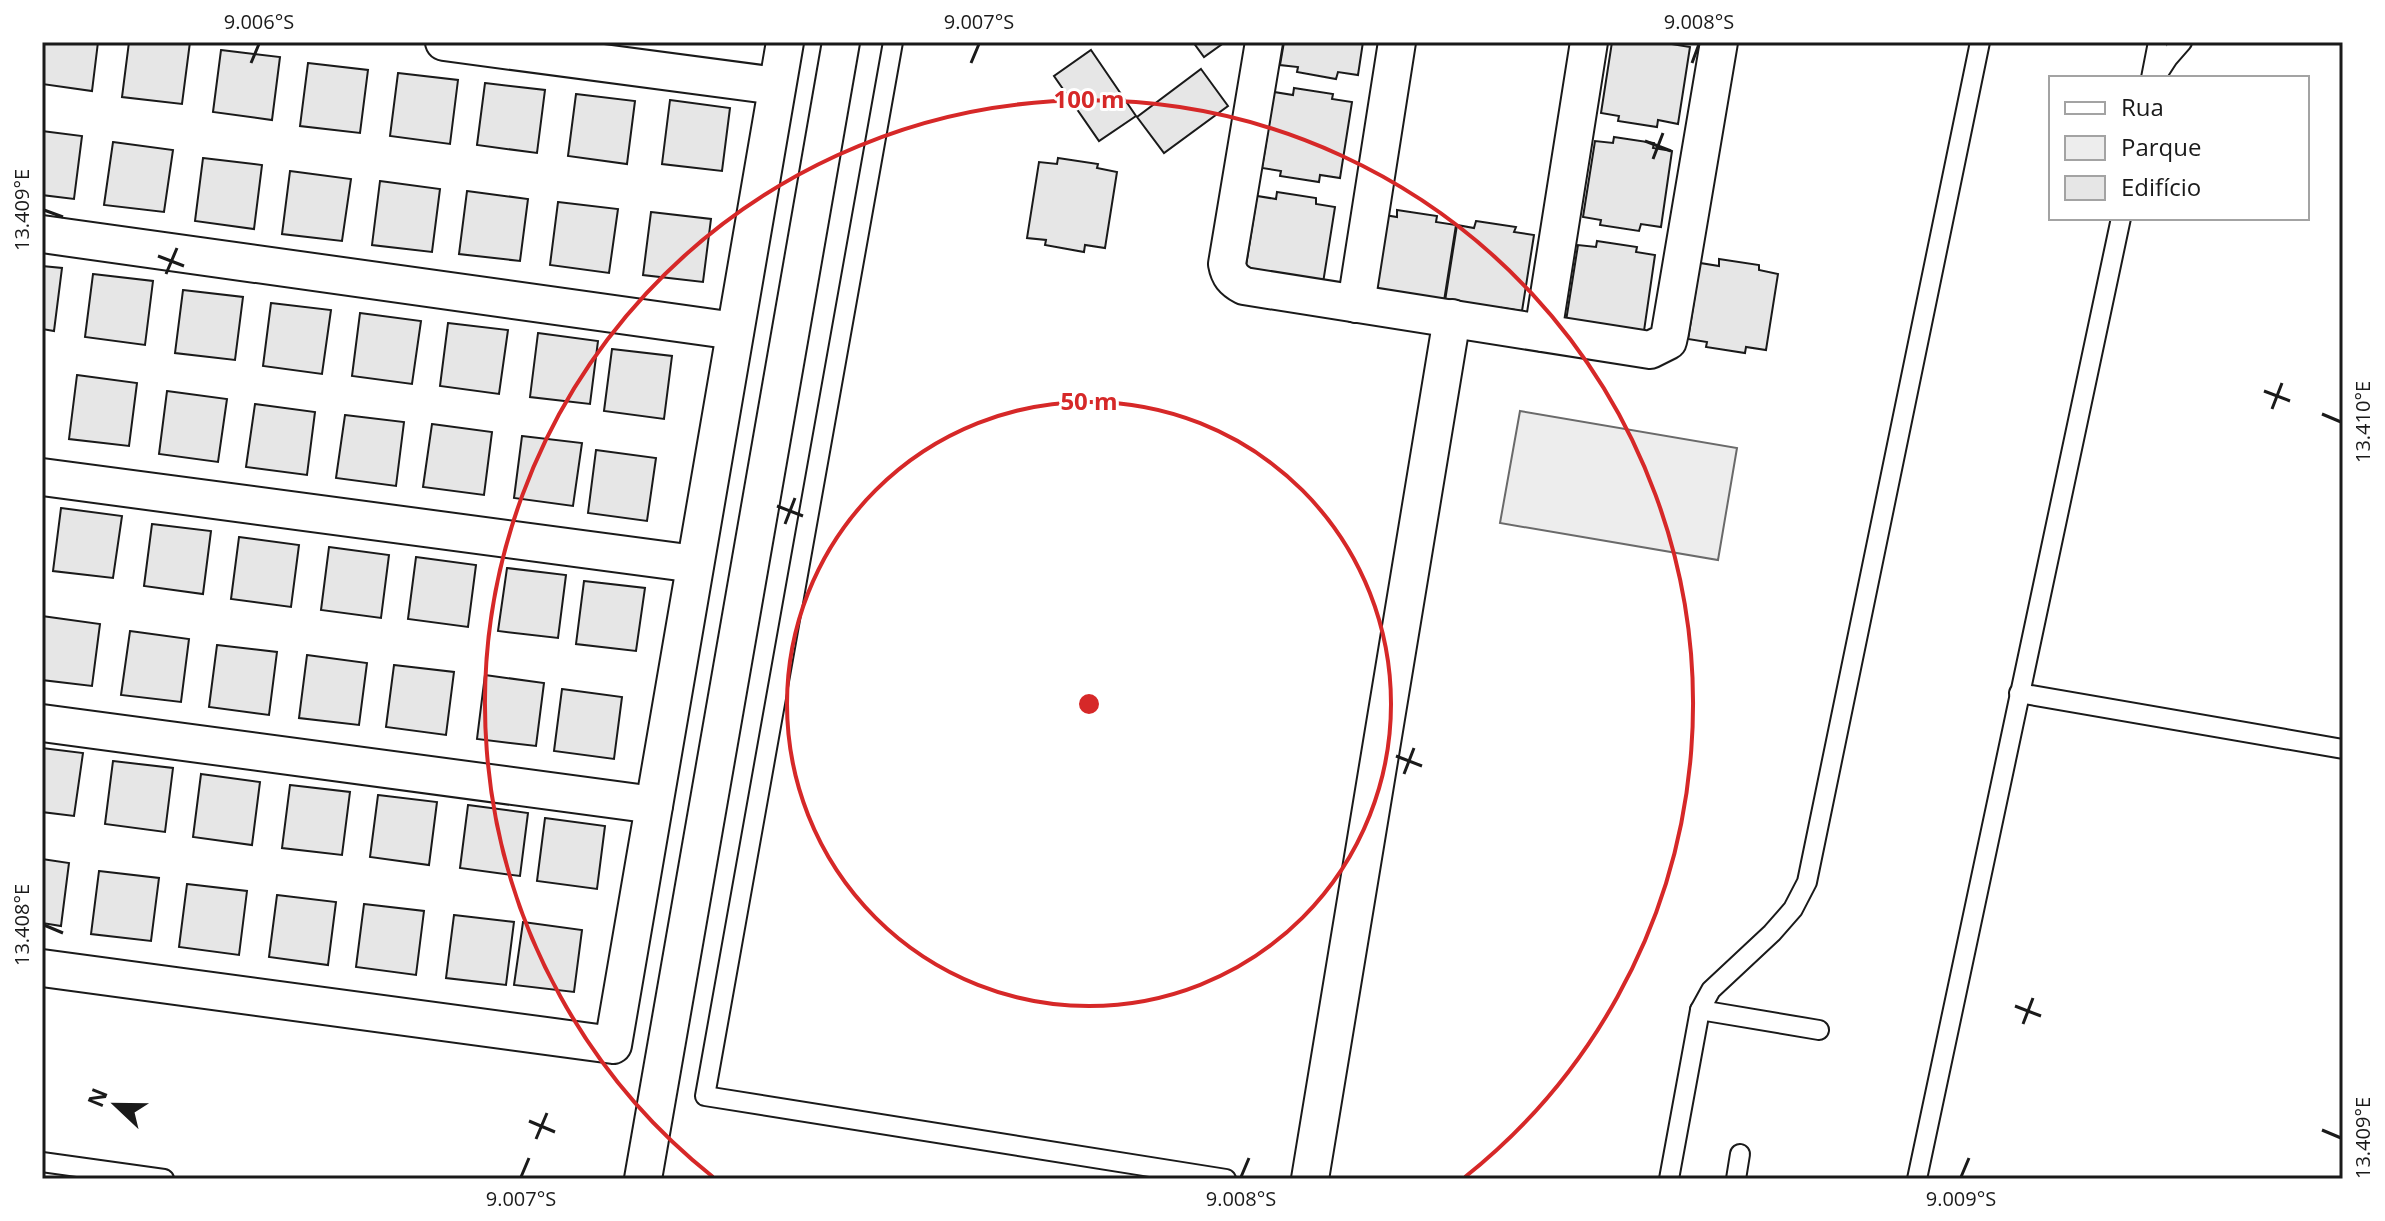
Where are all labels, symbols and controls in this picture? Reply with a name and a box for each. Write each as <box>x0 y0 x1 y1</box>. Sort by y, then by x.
text: 9.006°S <box>224 8 294 35</box>
text: 9.007°S <box>944 8 1014 35</box>
text: 9.008°S <box>1664 8 1734 35</box>
legend <box>2049 76 2309 220</box>
text: 100 m <box>1054 82 1124 115</box>
text: Rua <box>2121 90 2164 123</box>
text: Parque <box>2121 130 2201 163</box>
text: 13.409°E <box>8 169 35 251</box>
text: Edifício <box>2121 170 2201 203</box>
text: 13.410°E <box>2349 381 2376 463</box>
text: 50 m <box>1060 384 1118 417</box>
centre of rings <box>1075 690 1103 718</box>
text: 13.408°E <box>8 884 35 966</box>
north arrow <box>76 1065 156 1145</box>
text: N <box>79 1083 114 1111</box>
text: 13.409°E <box>2349 1097 2376 1179</box>
text: 9.007°S <box>486 1185 556 1212</box>
text: 9.008°S <box>1206 1185 1276 1212</box>
text: 9.009°S <box>1926 1185 1996 1212</box>

